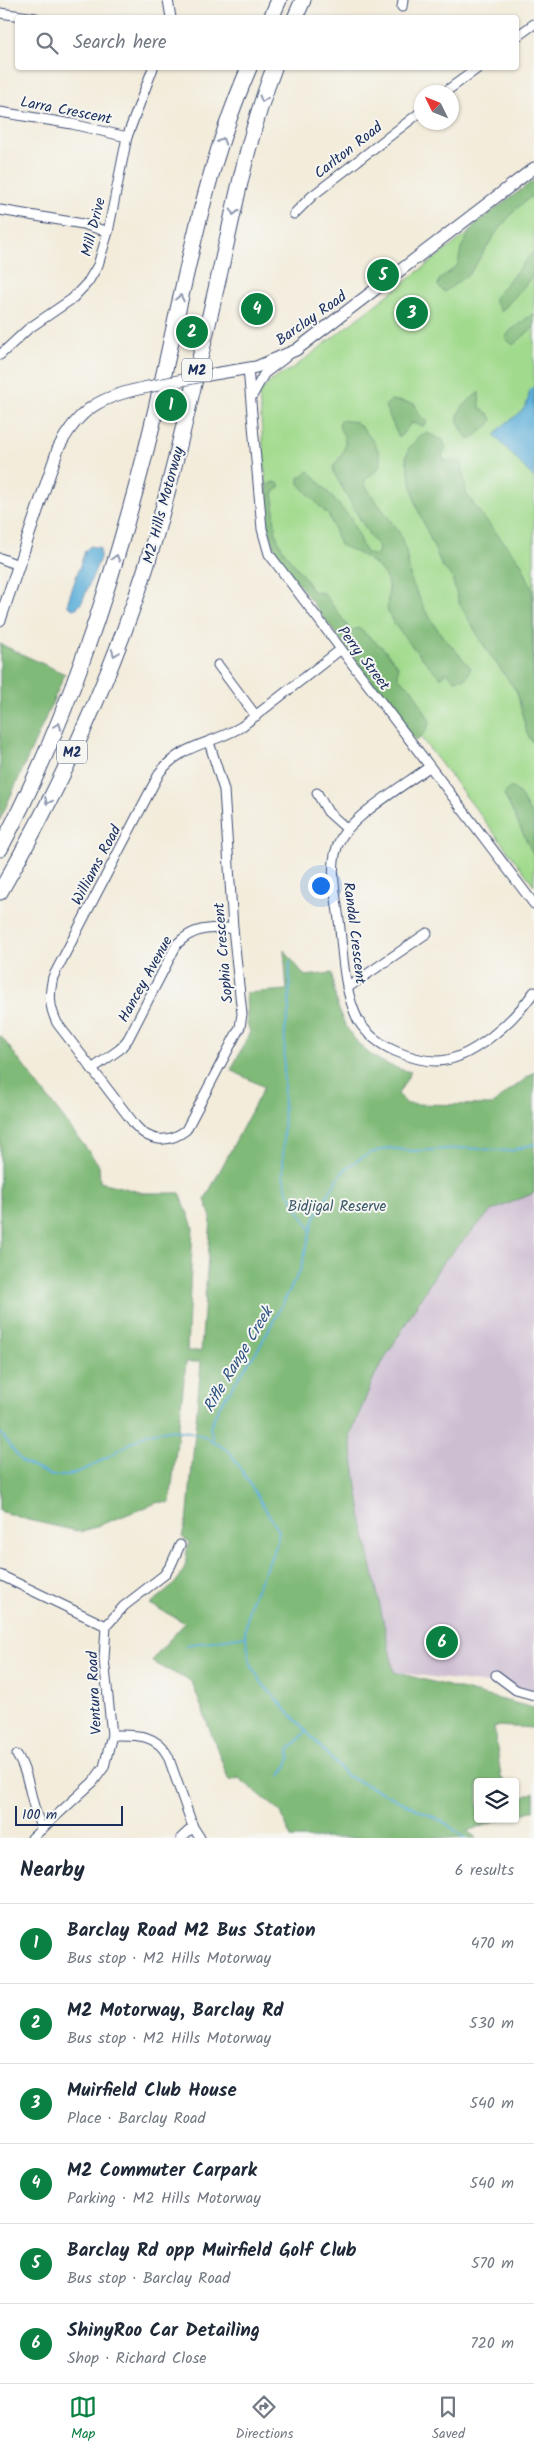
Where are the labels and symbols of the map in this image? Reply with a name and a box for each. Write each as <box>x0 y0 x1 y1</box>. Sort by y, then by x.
north arrow <box>414 85 459 130</box>
street label: Larra Crescent <box>18 90 114 132</box>
one-way arrow <box>259 94 269 102</box>
street label: Carlton Road <box>309 116 388 185</box>
one-way arrow <box>216 137 226 146</box>
street label: Mill Drive <box>75 195 113 259</box>
one-way arrow <box>229 207 240 216</box>
pin: 5 <box>367 256 399 294</box>
street label: Barclay Road <box>271 285 352 352</box>
pin: 4 <box>241 290 273 328</box>
one-way arrow <box>174 294 185 303</box>
pin: 3 <box>396 294 428 332</box>
pin: 2 <box>176 313 208 351</box>
road number: M2 <box>182 358 212 382</box>
pin: 1 <box>155 386 187 424</box>
street label: M2 Hills Motorway <box>137 443 191 566</box>
one-way arrow <box>110 554 120 562</box>
street label: Perry Street <box>331 621 396 696</box>
one-way arrow <box>111 649 121 657</box>
one-way arrow <box>52 722 62 731</box>
road number: M2 <box>57 740 87 764</box>
one-way arrow <box>44 796 54 805</box>
street label: Williams Road <box>66 821 128 910</box>
your location <box>308 873 334 899</box>
street label: Randal Crescent <box>336 881 372 986</box>
street label: Sophia Crescent <box>208 901 240 1004</box>
street label: Hancey Avenue <box>112 932 180 1027</box>
park label: Bidjigal Reserve <box>288 1195 387 1219</box>
water label: Rifle Range Creek <box>197 1300 281 1417</box>
pin: 6 <box>426 1623 458 1661</box>
street label: Ventura Road <box>81 1650 109 1735</box>
scale bar <box>15 1803 122 1826</box>

